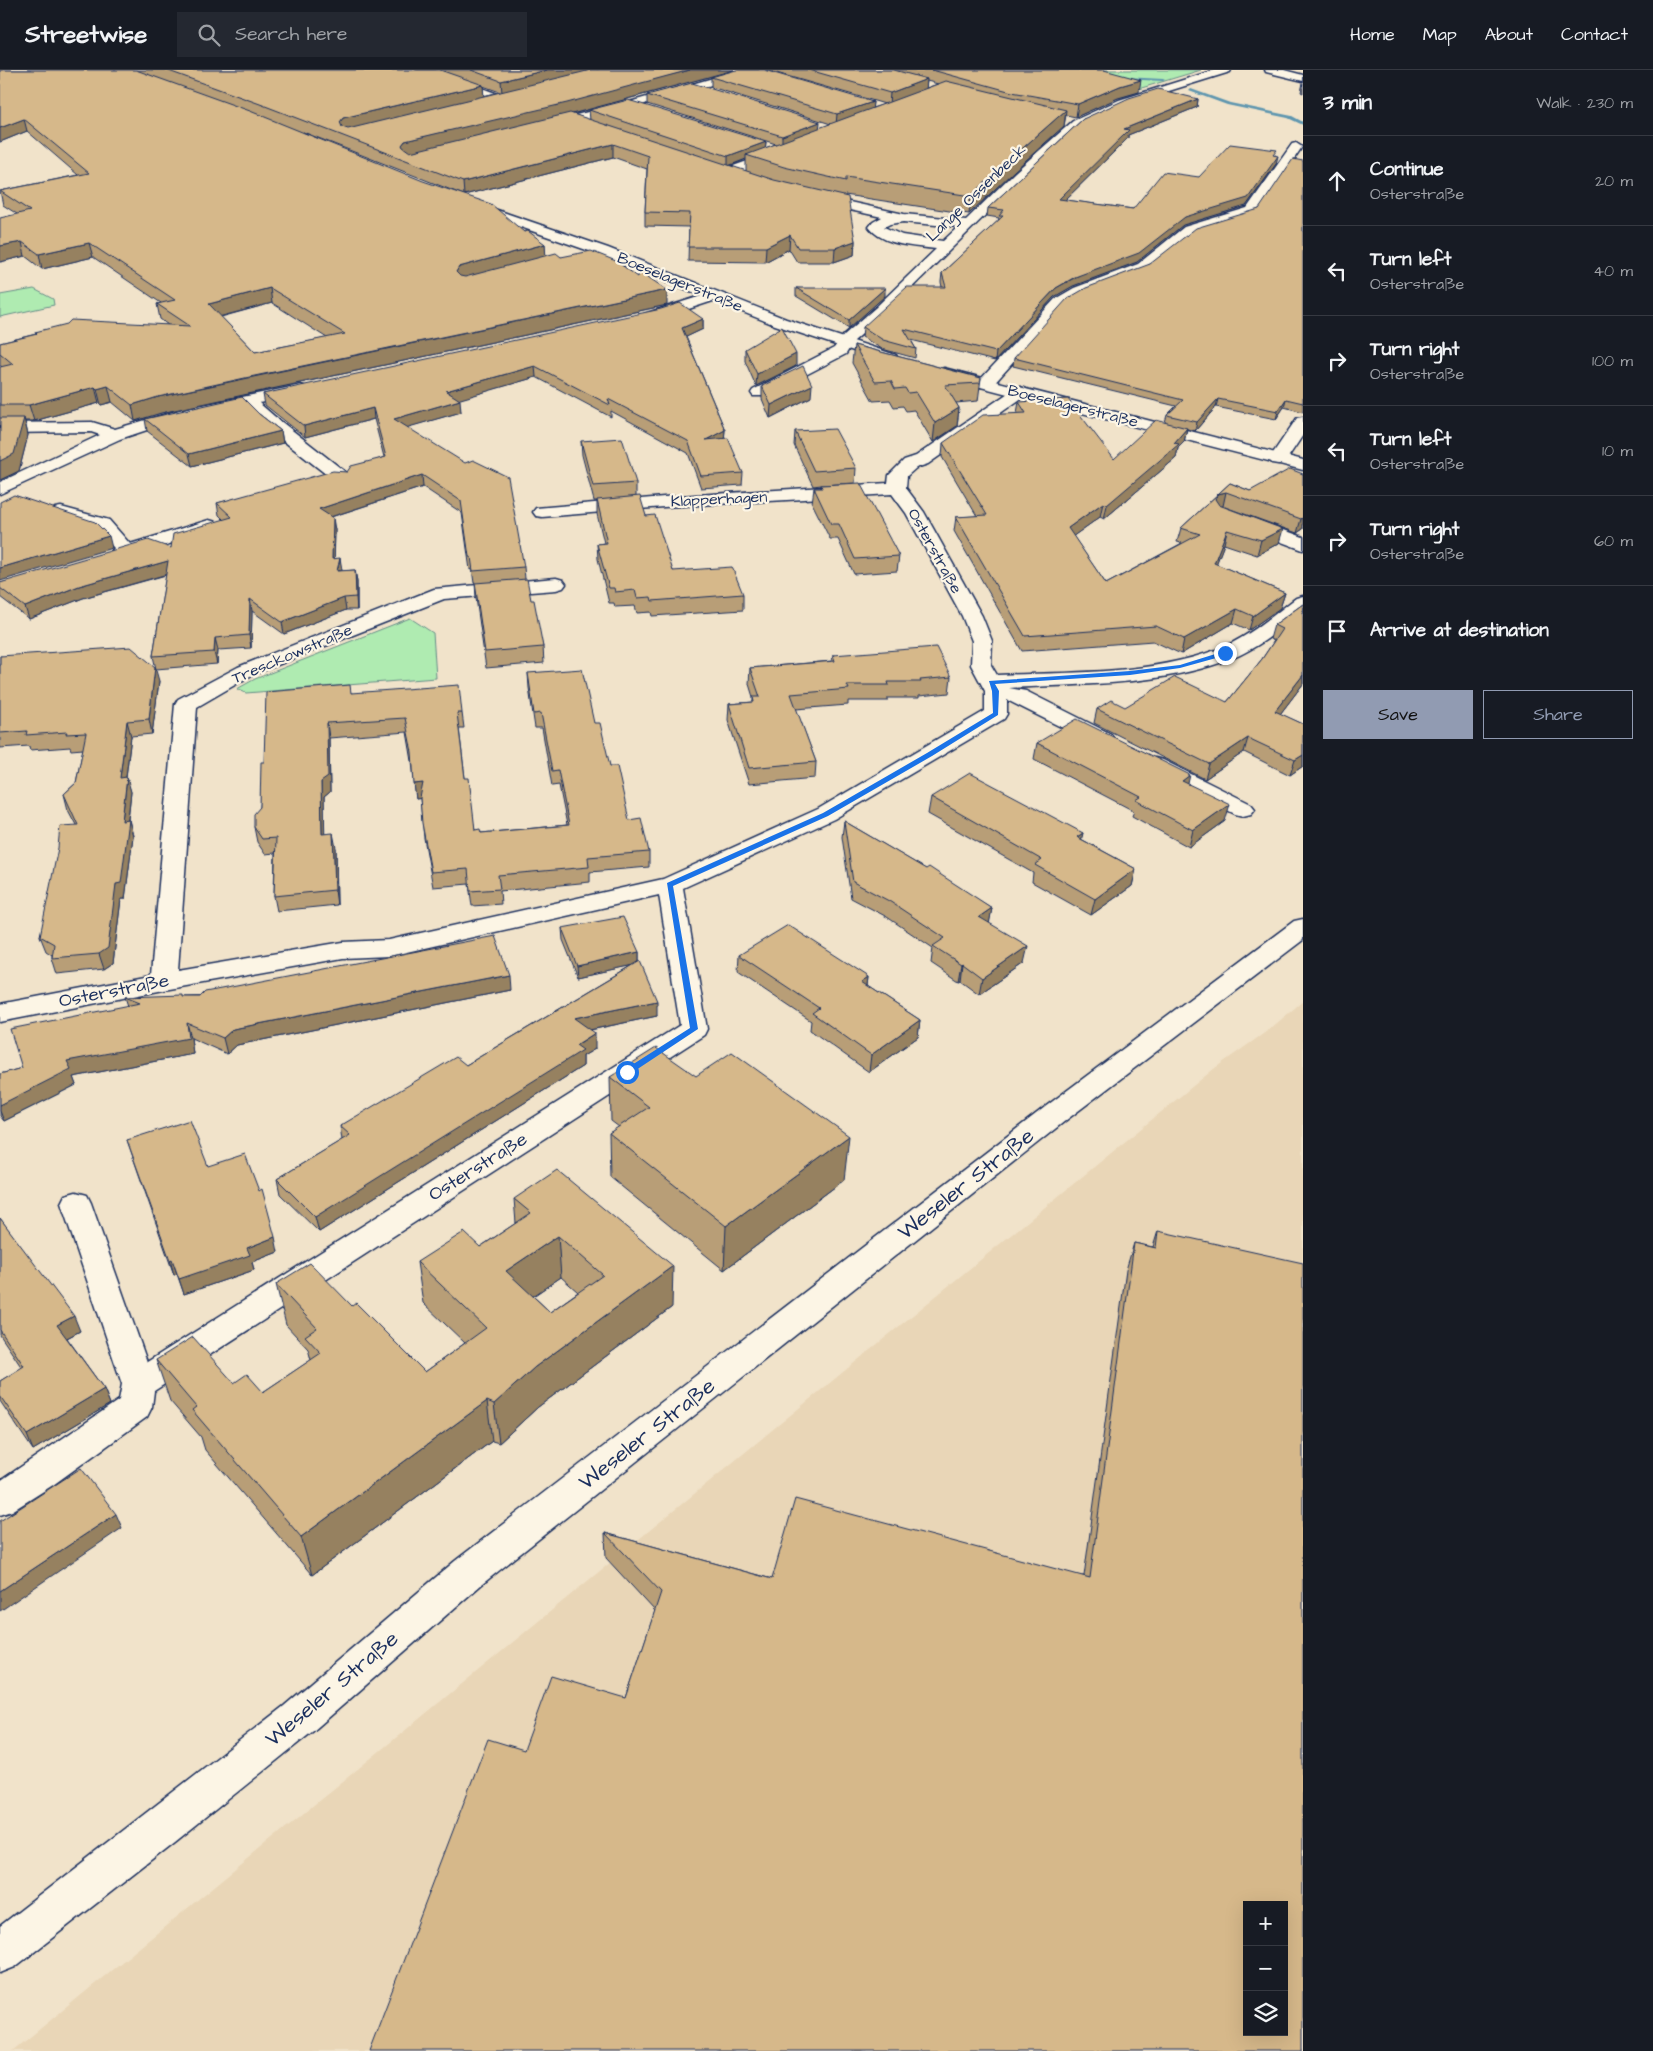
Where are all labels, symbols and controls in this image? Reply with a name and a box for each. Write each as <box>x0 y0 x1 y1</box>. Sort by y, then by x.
search box <box>177 12 527 57</box>
text: Streetwise <box>25 18 147 52</box>
icon: search <box>195 21 223 49</box>
text: Search here <box>235 21 347 48</box>
text: Home <box>1350 22 1395 47</box>
text: Map <box>1423 22 1457 47</box>
text: About <box>1485 22 1533 47</box>
text: Contact <box>1561 22 1628 47</box>
text: 3 min <box>1323 88 1372 117</box>
text: Walk · 230 m <box>1536 92 1633 114</box>
street label: Lange Ossenbeck <box>921 139 1032 247</box>
text: Continue <box>1370 156 1444 183</box>
icon: ahead <box>1323 167 1351 195</box>
text: 20 m <box>1595 170 1633 192</box>
text: Osterstraße <box>1370 183 1464 205</box>
text: Turn left <box>1370 246 1451 273</box>
street label: Boeselagerstraße <box>614 247 746 318</box>
icon: left <box>1323 257 1351 285</box>
text: 40 m <box>1593 260 1633 282</box>
text: Osterstraße <box>1370 273 1464 295</box>
text: Turn right <box>1370 336 1459 363</box>
icon: right <box>1323 347 1351 375</box>
text: 100 m <box>1592 350 1633 372</box>
text: Osterstraße <box>1370 363 1464 385</box>
street label: Boeselagerstraße <box>1005 379 1141 434</box>
text: Turn left <box>1370 426 1451 453</box>
icon: left <box>1323 437 1351 465</box>
text: 10 m <box>1602 440 1633 462</box>
text: Osterstraße <box>1370 453 1464 475</box>
street label: Klapperhagen <box>670 485 768 514</box>
street label: Osterstraße <box>903 504 968 598</box>
text: Turn right <box>1370 516 1459 543</box>
icon: right <box>1323 527 1351 555</box>
text: 60 m <box>1594 530 1633 552</box>
text: Osterstraße <box>1370 543 1464 565</box>
icon: arrive <box>1323 617 1351 645</box>
text: Arrive at destination <box>1370 617 1549 644</box>
street label: Tresckowstraße <box>228 619 356 689</box>
route end <box>1214 642 1237 665</box>
button: Save <box>1323 690 1473 739</box>
button: Share <box>1483 690 1633 739</box>
street label: Osterstraße <box>57 967 171 1015</box>
route start <box>616 1061 639 1084</box>
street label: Weseler Straße <box>891 1121 1041 1247</box>
street label: Osterstraße <box>423 1126 533 1208</box>
street label: Weseler Straße <box>572 1371 722 1497</box>
street label: Weseler Straße <box>259 1624 406 1754</box>
map controls <box>1243 1901 1288 2036</box>
button: + <box>1243 1901 1288 1946</box>
button: − <box>1243 1946 1288 1991</box>
button: layers <box>1243 1991 1288 2036</box>

